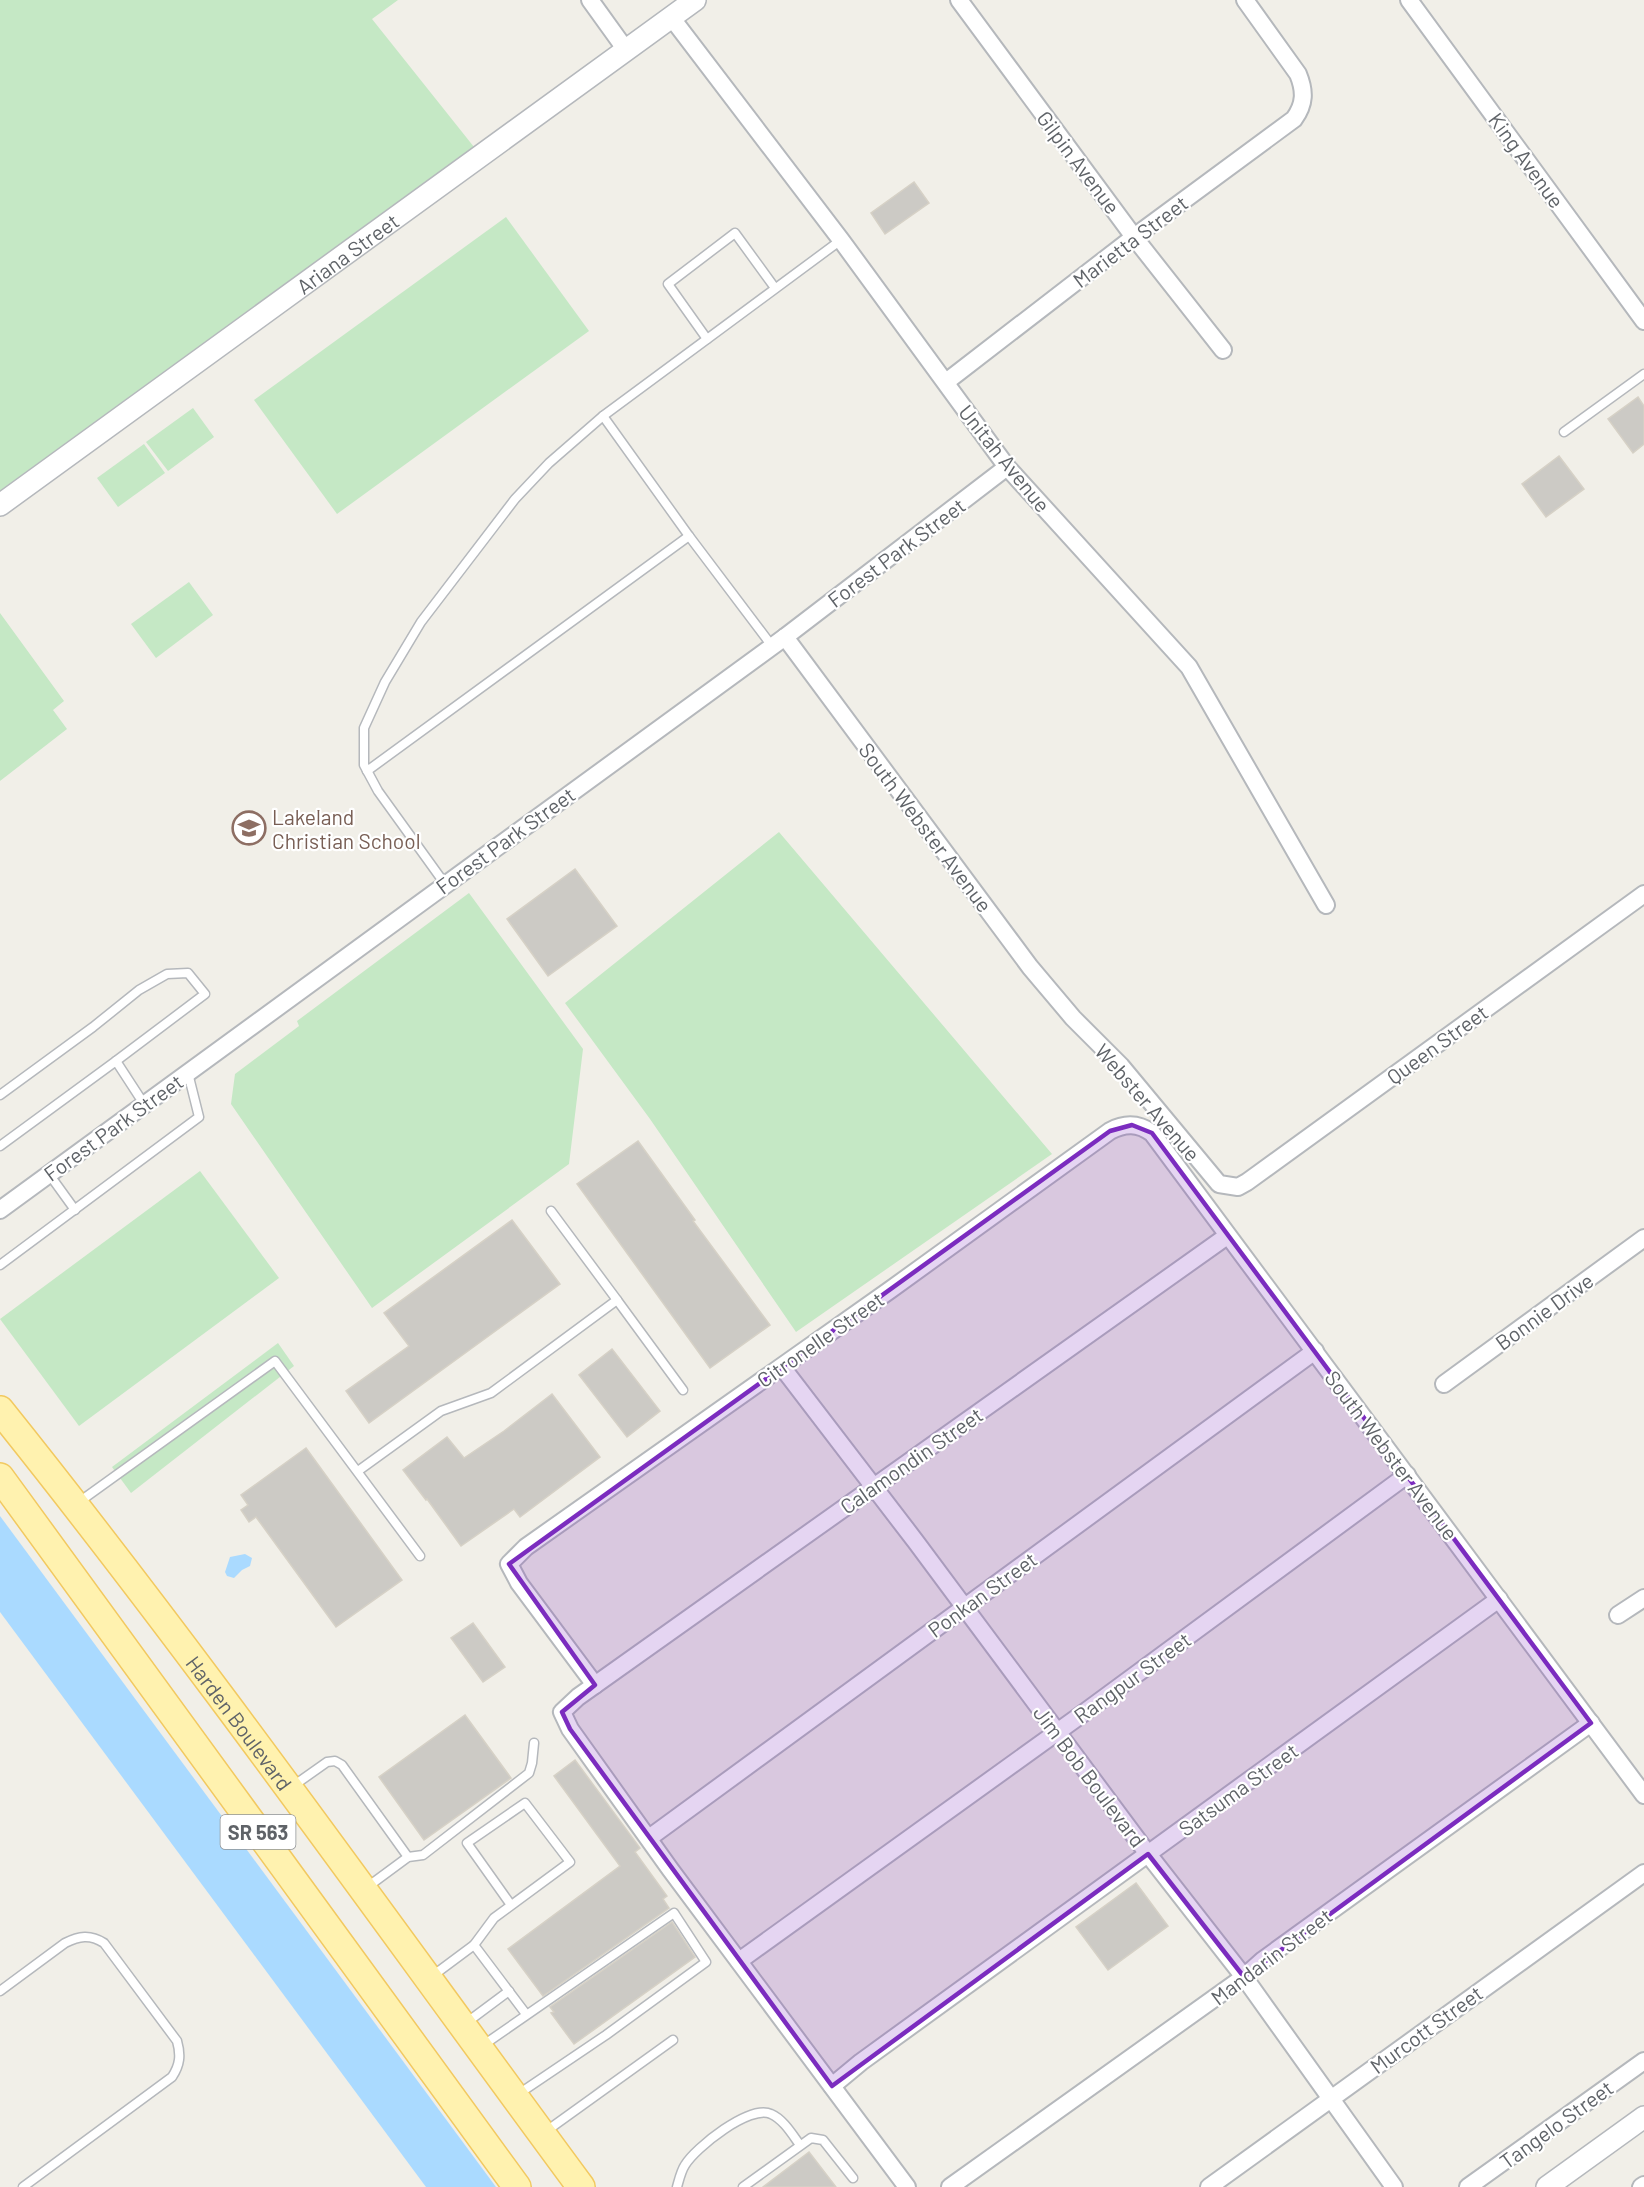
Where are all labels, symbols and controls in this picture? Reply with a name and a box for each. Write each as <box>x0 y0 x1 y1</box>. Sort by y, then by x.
street label: Gilpin Avenue <box>1032 106 1126 218</box>
street label: King Avenue <box>1484 107 1570 213</box>
street label: Marietta Street <box>1068 190 1192 292</box>
street label: Ariana Street <box>291 207 403 298</box>
street label: Unitah Avenue <box>954 399 1056 517</box>
street label: Forest Park Street <box>822 492 970 612</box>
street label: South Webster Avenue <box>854 737 998 917</box>
street label: Forest Park Street <box>431 781 579 899</box>
place label: Lakeland Christian School <box>272 804 420 853</box>
school or university icon: Lakeland Christian School <box>231 810 267 846</box>
street label: Queen Street <box>1382 999 1492 1089</box>
street label: Webster Avenue <box>1090 1038 1206 1166</box>
street label: Forest Park Street <box>39 1068 187 1186</box>
street label: Bonnie Drive <box>1490 1267 1598 1355</box>
street label: Citronelle Street <box>752 1286 888 1392</box>
street label: South Webster Avenue <box>1320 1365 1464 1545</box>
street label: Calamondin Street <box>835 1401 987 1519</box>
street label: Ponkan Street <box>923 1546 1041 1642</box>
street label: Rangpur Street <box>1069 1626 1195 1728</box>
street label: Harden Boulevard <box>182 1650 298 1795</box>
street label: Jim Bob Boulevard <box>1029 1700 1151 1852</box>
street label: Satsuma Street <box>1173 1737 1303 1841</box>
road number: SR 563 <box>220 1815 296 1849</box>
street label: Mandarin Street <box>1206 1902 1336 2010</box>
street label: Murcott Street <box>1365 1980 1487 2078</box>
street label: Tangelo Street <box>1494 2075 1618 2173</box>

